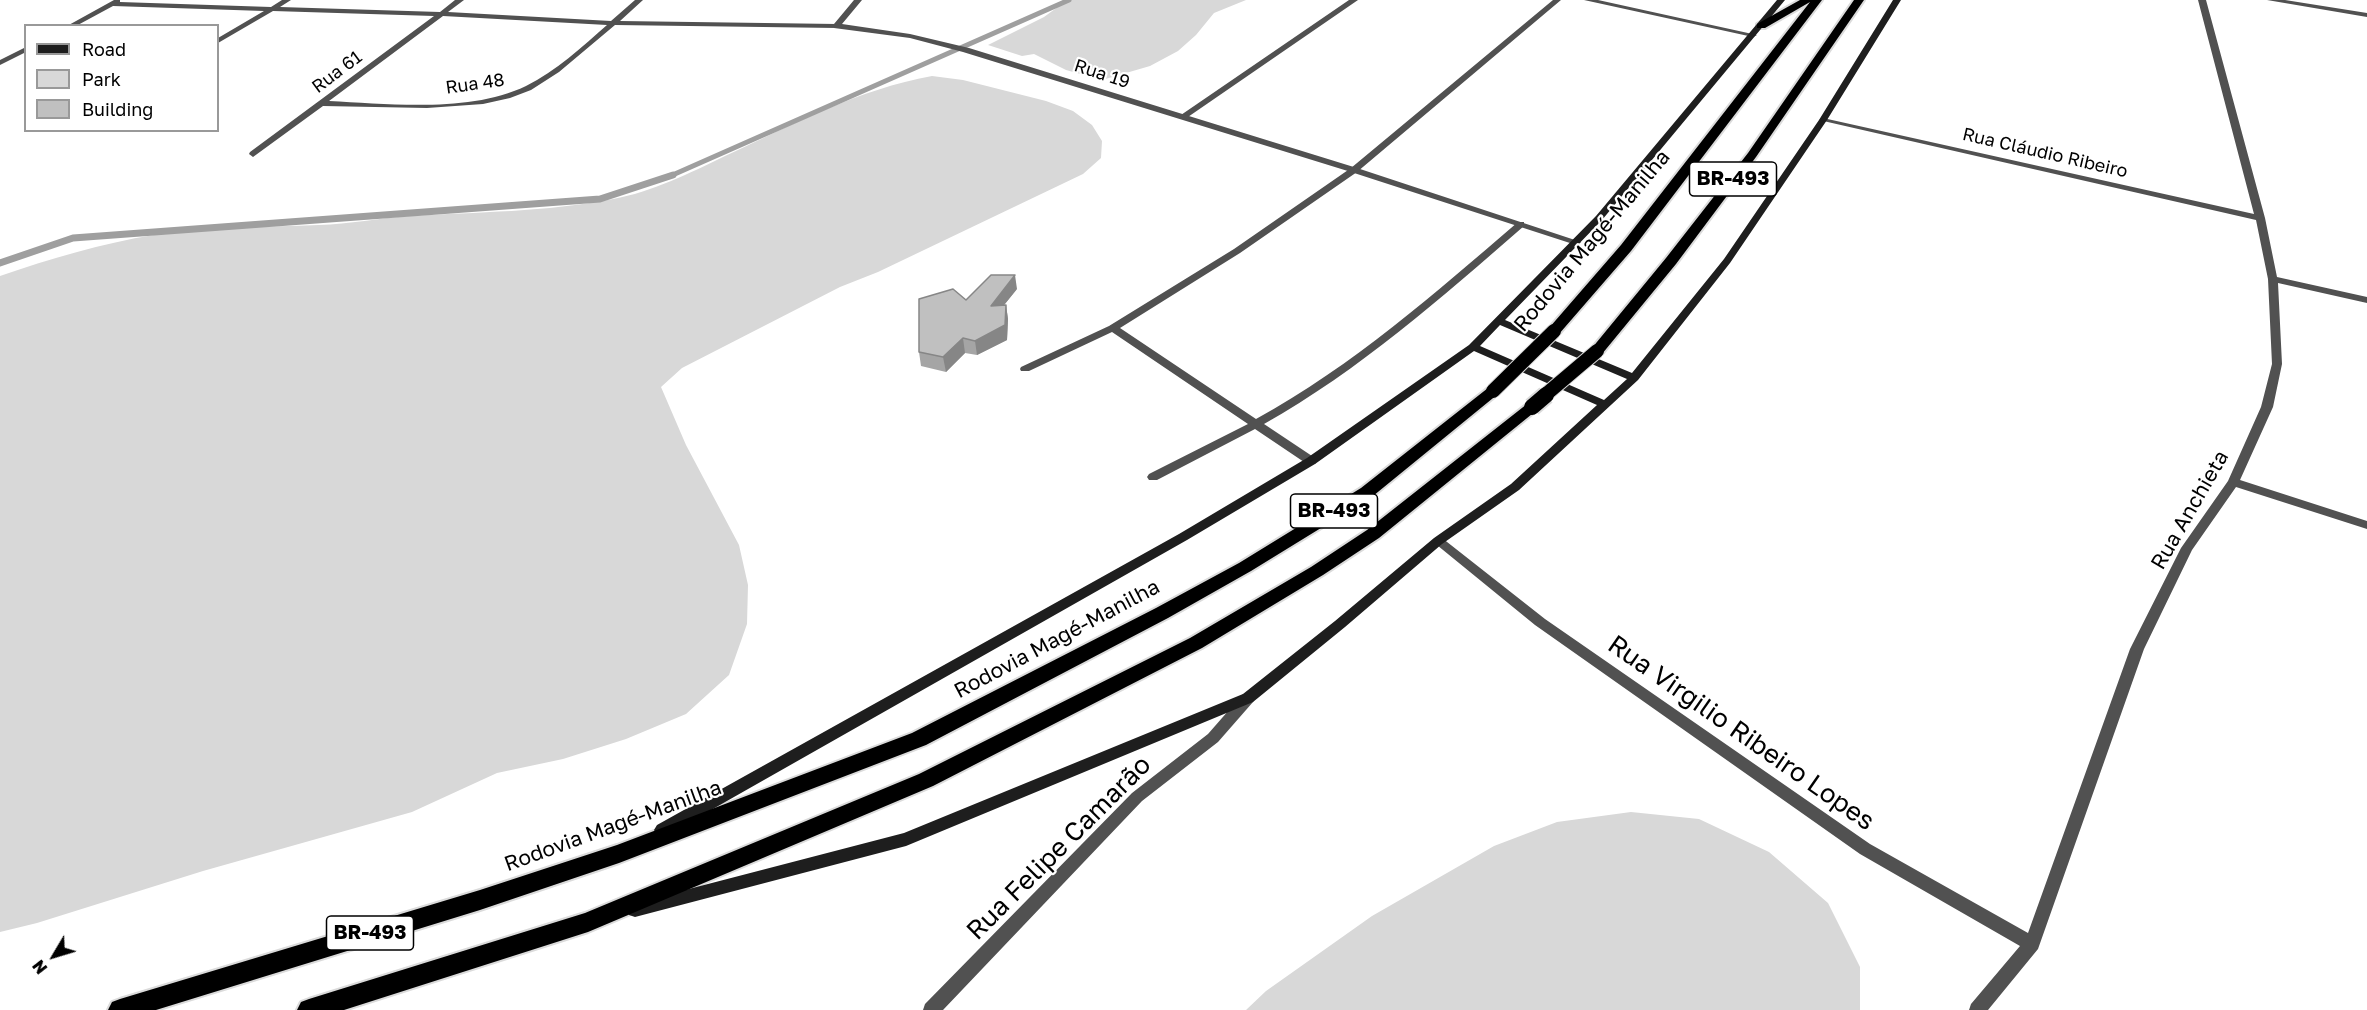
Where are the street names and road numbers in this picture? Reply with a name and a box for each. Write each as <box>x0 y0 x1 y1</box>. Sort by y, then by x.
street label: Rua 61 <box>308 46 366 98</box>
street label: Rua 19 <box>1072 55 1132 93</box>
street label: Rua 48 <box>444 69 506 99</box>
street label: Rua Cláudio Ribeiro <box>1960 123 2130 183</box>
street label: Rodovia Magé-Manilha <box>1509 145 1675 337</box>
road number: BR-493 <box>1690 162 1776 196</box>
street label: Rua Anchieta <box>2146 446 2234 574</box>
road number: BR-493 <box>1290 494 1378 528</box>
street label: Rodovia Magé-Manilha <box>950 574 1164 704</box>
street label: Rua Virgilio Ribeiro Lopes <box>1602 629 1880 837</box>
street label: Rua Felipe Camarão <box>960 749 1158 947</box>
street label: Rodovia Magé-Manilha <box>501 775 725 877</box>
road number: BR-493 <box>326 916 413 950</box>

